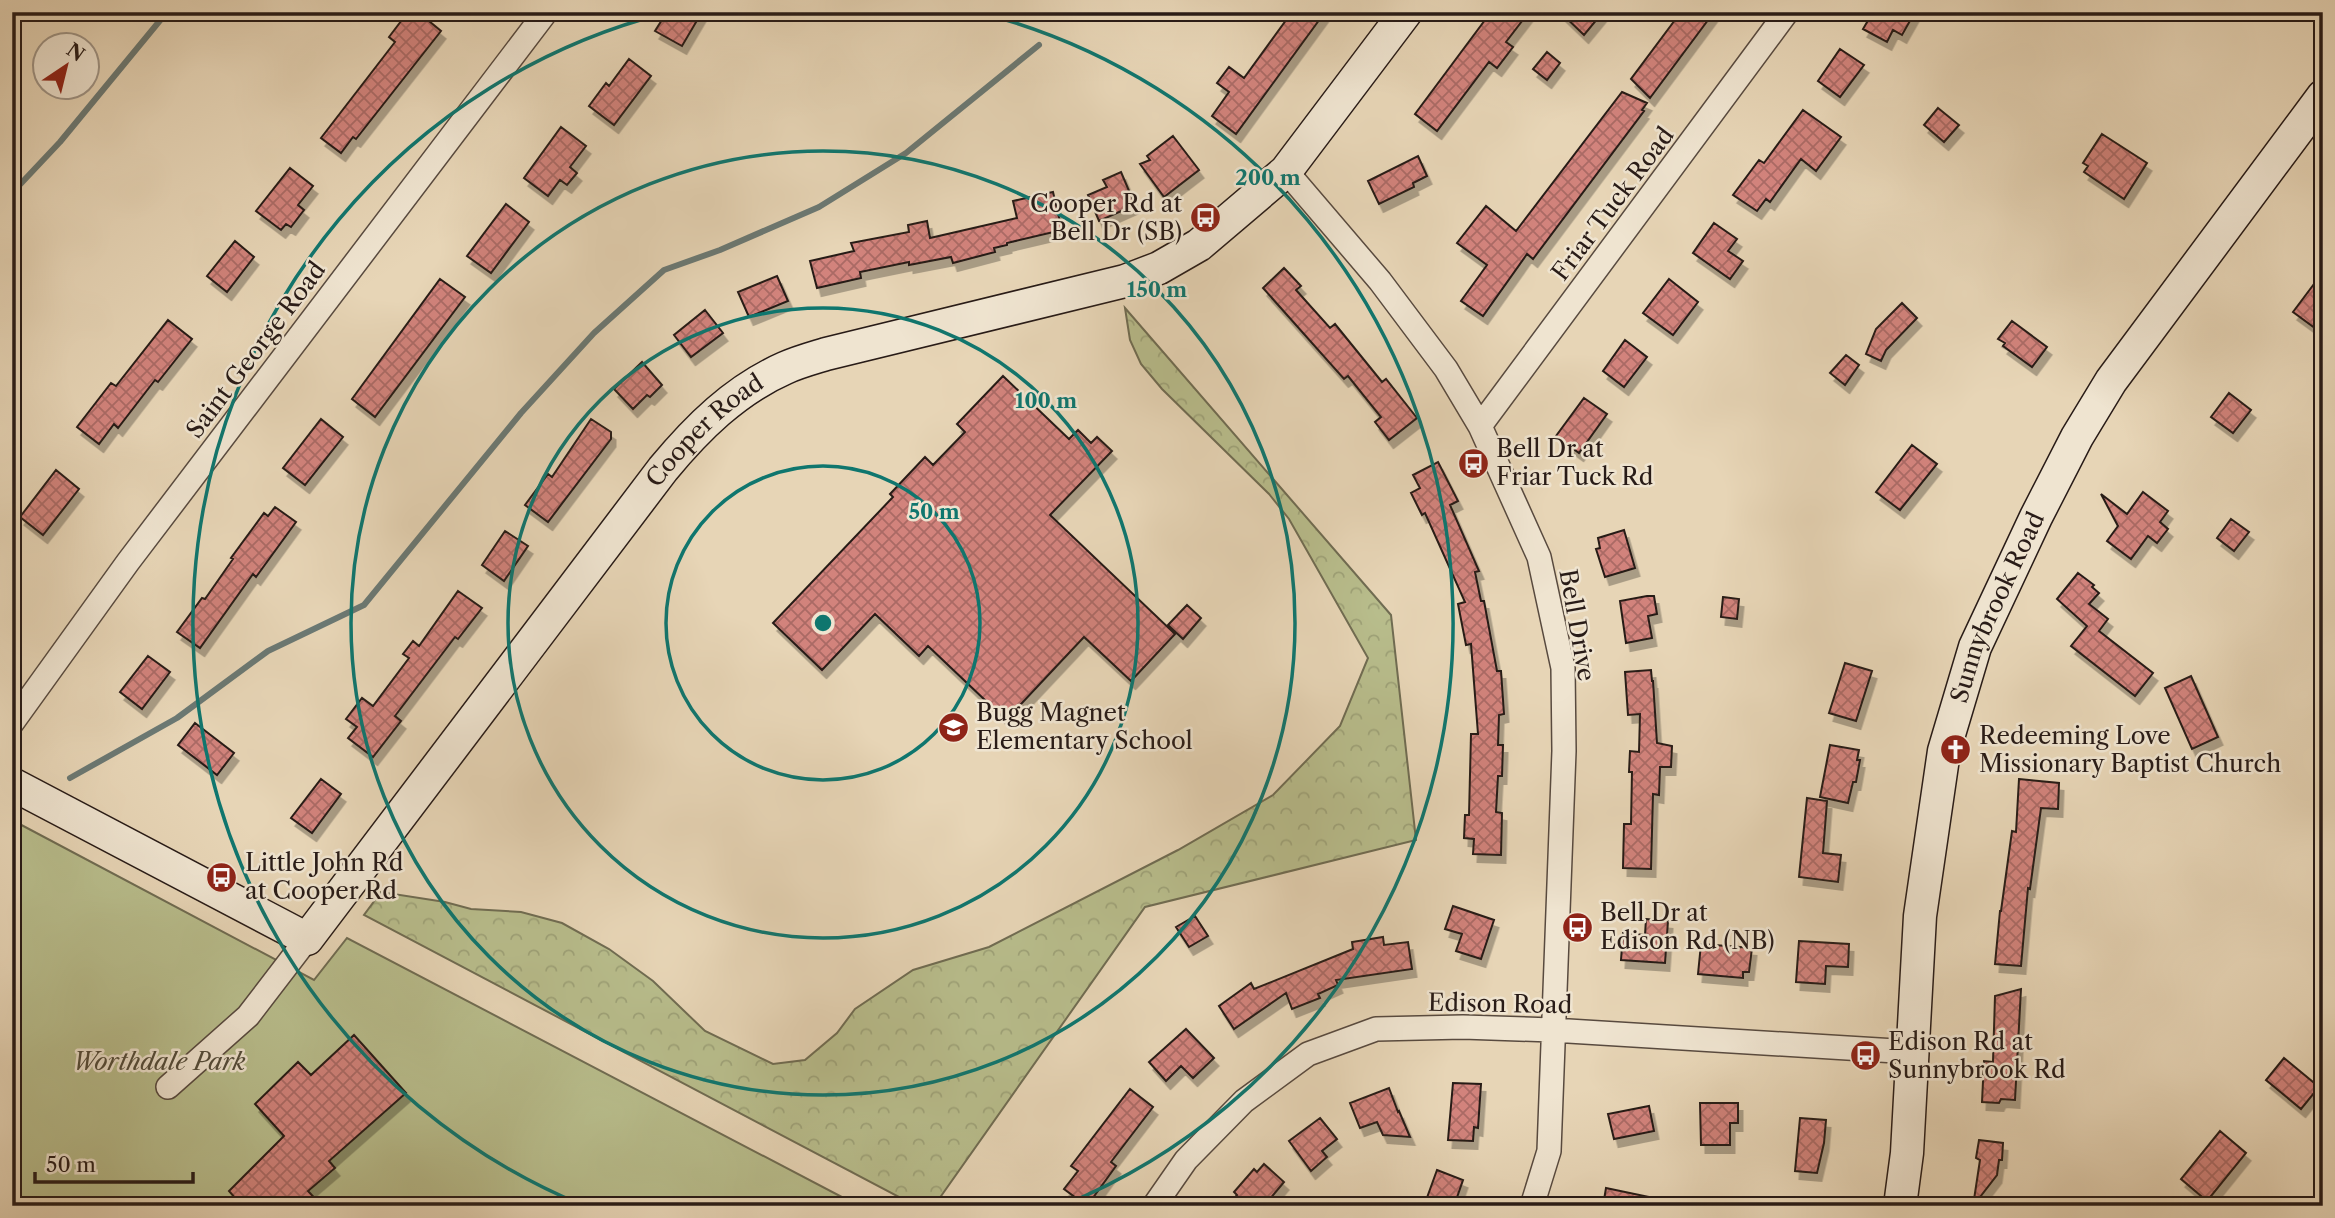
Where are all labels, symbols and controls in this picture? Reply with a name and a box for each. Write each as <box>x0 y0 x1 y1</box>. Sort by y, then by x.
north arrow <box>32 32 102 102</box>
text: N <box>62 38 89 67</box>
street label: Friar Tuck Road <box>1545 121 1680 286</box>
text: 200 m <box>1235 165 1301 190</box>
place label: Cooper Rd at Bell Dr (SB) <box>1030 189 1183 246</box>
bus stop icon: Cooper Rd at Bell Dr (SB) <box>1188 201 1222 235</box>
street label: Saint George Road <box>180 255 332 444</box>
text: 150 m <box>1127 277 1187 302</box>
street label: Cooper Road <box>640 367 769 492</box>
text: 100 m <box>1015 388 1077 413</box>
place label: Bell Dr at Friar Tuck Rd <box>1496 434 1654 491</box>
bus stop icon: Bell Dr at Friar Tuck Rd <box>1456 446 1490 480</box>
text: 50 m <box>908 499 960 524</box>
street label: Sunnybrook Road <box>1944 507 2050 706</box>
street label: Bell Drive <box>1553 567 1602 683</box>
centre of rings <box>811 611 835 635</box>
place label: Bugg Magnet Elementary School <box>976 698 1193 755</box>
school or university icon: Bugg Magnet Elementary School <box>936 710 970 744</box>
place label: Redeeming Love Missionary Baptist Church <box>1979 721 2281 778</box>
church icon: Redeeming Love Missionary Baptist Church <box>1939 733 1973 767</box>
place label: Little John Rd at Cooper Rd <box>245 848 404 905</box>
bus stop icon: Little John Rd at Cooper Rd <box>205 860 239 894</box>
place label: Bell Dr at Edison Rd (NB) <box>1600 898 1774 955</box>
bus stop icon: Bell Dr at Edison Rd (NB) <box>1560 910 1594 944</box>
street label: Edison Road <box>1428 988 1573 1019</box>
place label: Edison Rd at Sunnybrook Rd <box>1888 1027 2066 1084</box>
bus stop icon: Edison Rd at Sunnybrook Rd <box>1848 1039 1882 1073</box>
park label: Worthdale Park <box>73 1047 246 1076</box>
scale bar <box>35 1141 192 1185</box>
text: 50 m <box>46 1152 96 1177</box>

